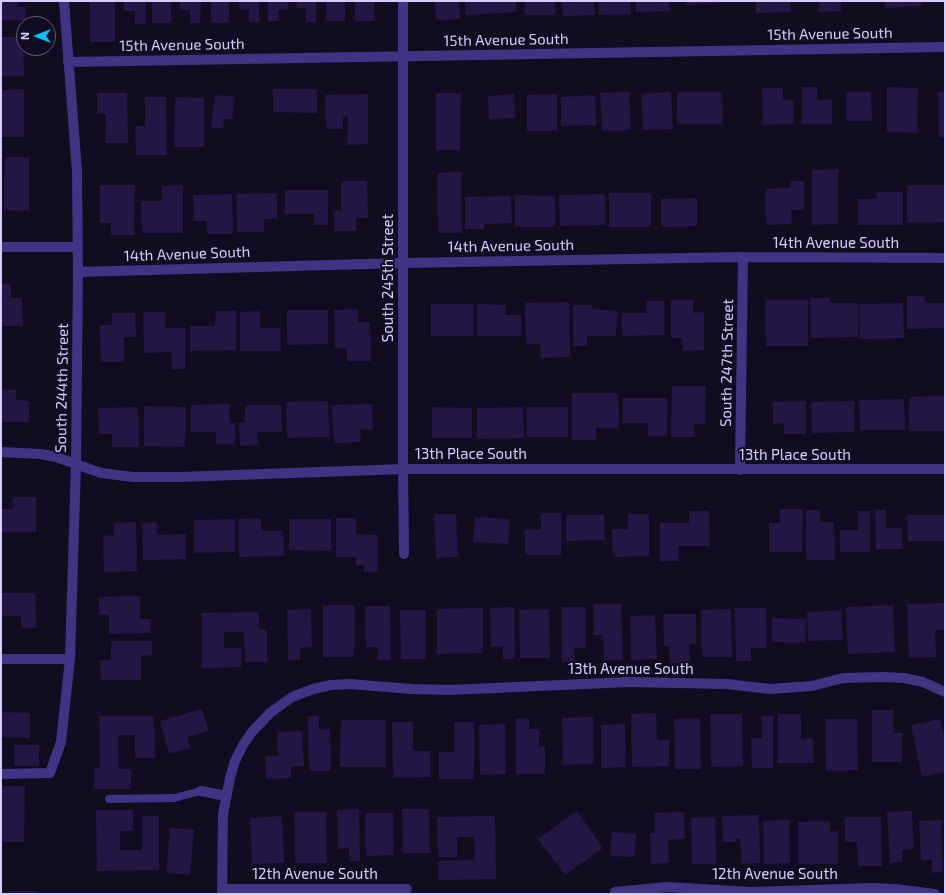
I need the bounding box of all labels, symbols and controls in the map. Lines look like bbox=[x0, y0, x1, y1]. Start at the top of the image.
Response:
north arrow bbox=[16, 16, 56, 56]
street label: 15th Avenue South bbox=[767, 24, 893, 44]
street label: 15th Avenue South bbox=[443, 30, 569, 50]
text: N bbox=[18, 32, 31, 40]
street label: 15th Avenue South bbox=[119, 35, 245, 55]
street label: South 245th Street bbox=[379, 214, 397, 342]
street label: 14th Avenue South bbox=[773, 234, 899, 252]
street label: 14th Avenue South bbox=[448, 236, 574, 256]
street label: 14th Avenue South bbox=[123, 243, 251, 265]
street label: South 247th Street bbox=[717, 299, 737, 427]
street label: South 244th Street bbox=[52, 323, 72, 453]
street label: 13th Place South bbox=[415, 445, 527, 463]
street label: 13th Place South bbox=[739, 446, 851, 464]
street label: 13th Avenue South bbox=[568, 660, 694, 678]
street label: 12th Avenue South bbox=[252, 865, 378, 883]
street label: 12th Avenue South bbox=[712, 865, 838, 883]

